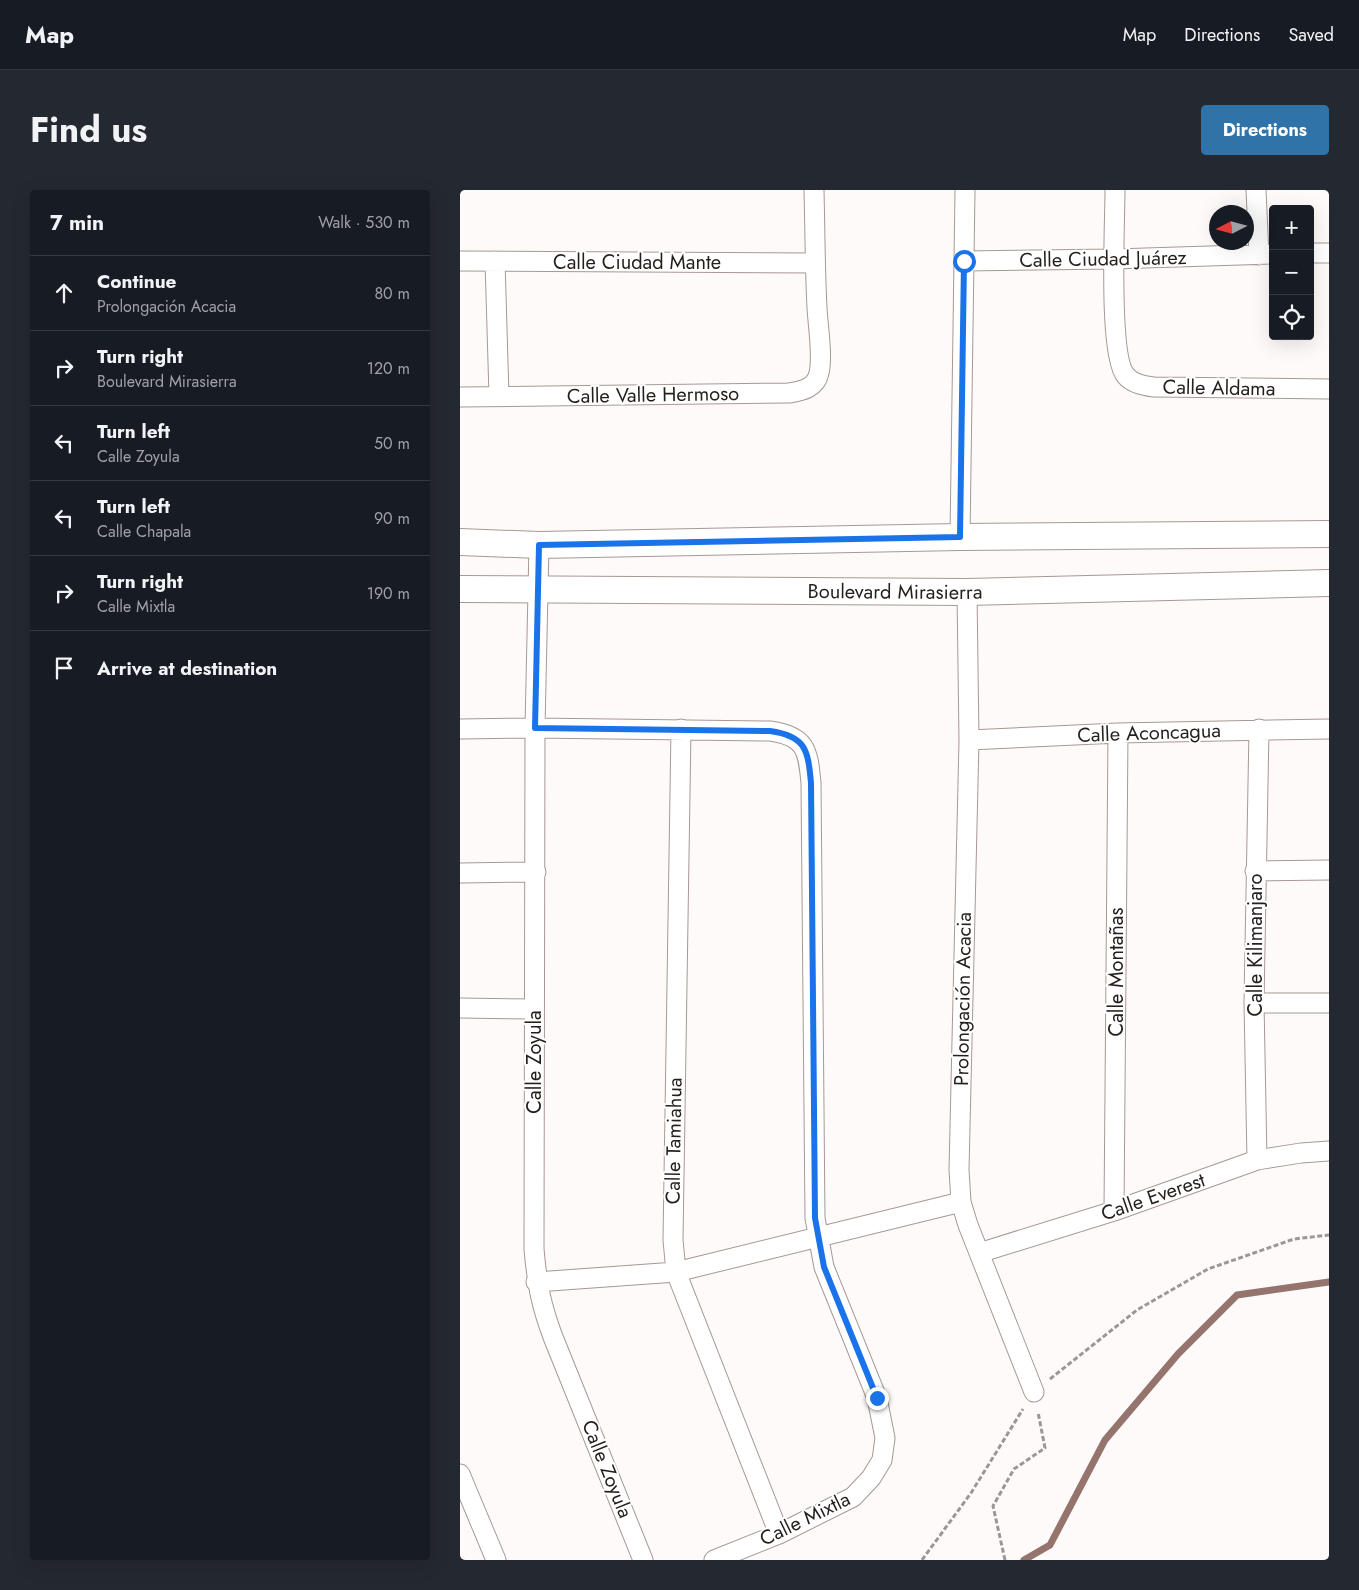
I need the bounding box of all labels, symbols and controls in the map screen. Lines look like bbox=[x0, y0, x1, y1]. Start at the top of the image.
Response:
text: Map bbox=[25, 17, 74, 52]
text: Map bbox=[1123, 22, 1156, 48]
text: Directions bbox=[1184, 22, 1260, 48]
text: Saved bbox=[1288, 22, 1334, 48]
text: Find us bbox=[30, 105, 147, 155]
button: Directions bbox=[1201, 105, 1329, 155]
north arrow bbox=[1209, 205, 1254, 250]
map controls bbox=[1269, 205, 1314, 340]
button: + bbox=[1269, 205, 1314, 250]
text: 7 min bbox=[50, 208, 104, 238]
text: Walk · 530 m bbox=[318, 211, 410, 234]
street label: Calle Ciudad Juárez bbox=[1019, 243, 1187, 275]
street label: Calle Ciudad Mante bbox=[553, 248, 721, 277]
route start bbox=[953, 250, 976, 273]
button: − bbox=[1269, 250, 1314, 295]
text: Continue bbox=[97, 268, 176, 295]
icon: ahead bbox=[50, 279, 78, 307]
text: 80 m bbox=[374, 282, 410, 305]
text: Prolongación Acacia bbox=[97, 295, 236, 318]
button: locate bbox=[1269, 295, 1314, 340]
text: Turn right bbox=[97, 343, 183, 370]
icon: right bbox=[50, 354, 78, 382]
text: 120 m bbox=[367, 357, 410, 380]
text: Boulevard Mirasierra bbox=[97, 370, 237, 393]
street label: Calle Aldama bbox=[1162, 373, 1276, 403]
street label: Calle Valle Hermoso bbox=[567, 379, 739, 411]
text: Turn left bbox=[97, 418, 170, 445]
icon: left bbox=[50, 429, 78, 457]
text: 50 m bbox=[374, 432, 410, 455]
text: Calle Zoyula bbox=[97, 445, 180, 468]
text: Turn left bbox=[97, 493, 170, 520]
icon: left bbox=[50, 504, 78, 532]
text: 90 m bbox=[374, 507, 410, 530]
text: Calle Chapala bbox=[97, 520, 191, 543]
text: Turn right bbox=[97, 568, 183, 595]
street label: Boulevard Mirasierra bbox=[808, 577, 983, 607]
icon: right bbox=[50, 579, 78, 607]
text: 190 m bbox=[367, 582, 410, 605]
text: Calle Mixtla bbox=[97, 595, 175, 618]
icon: arrive bbox=[50, 654, 78, 682]
text: Arrive at destination bbox=[97, 655, 277, 682]
street label: Calle Aconcagua bbox=[1077, 716, 1221, 750]
street label: Calle Kilimanjaro bbox=[1241, 873, 1270, 1016]
street label: Calle Montañas bbox=[1102, 907, 1131, 1037]
street label: Prolongación Acacia bbox=[947, 912, 979, 1086]
street label: Calle Zoyula bbox=[520, 1010, 549, 1114]
street label: Calle Tamiahua bbox=[658, 1077, 690, 1205]
street label: Calle Everest bbox=[1097, 1166, 1209, 1228]
route end bbox=[866, 1387, 889, 1410]
street label: Calle Zoyula bbox=[574, 1416, 640, 1522]
street label: Calle Mixtla bbox=[755, 1485, 855, 1553]

